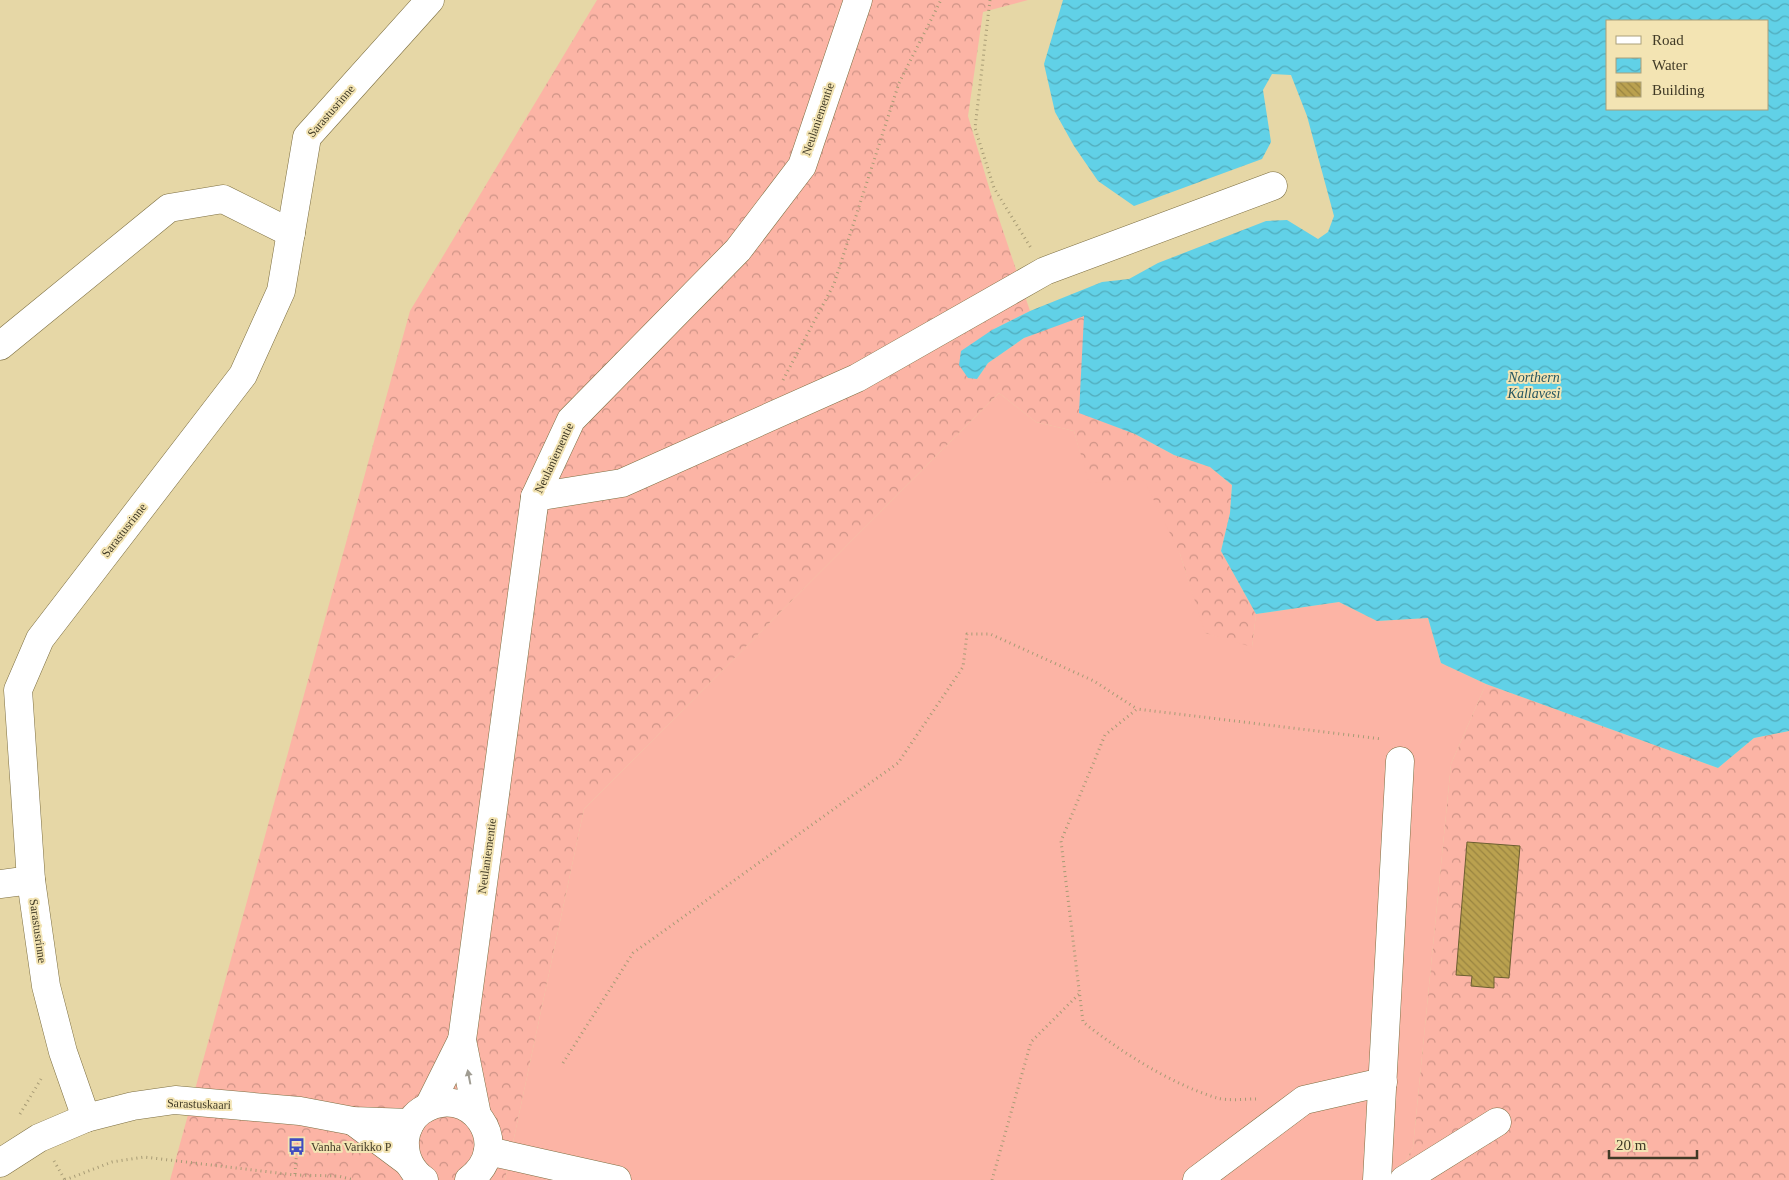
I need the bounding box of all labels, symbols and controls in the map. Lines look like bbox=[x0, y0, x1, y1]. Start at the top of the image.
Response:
legend bbox=[1606, 20, 1769, 110]
text: Road bbox=[1652, 32, 1684, 48]
text: Water bbox=[1652, 57, 1687, 73]
street label: Neulaniementie bbox=[799, 81, 837, 157]
street label: Sarastusrinne bbox=[305, 82, 357, 140]
text: Building bbox=[1652, 82, 1705, 98]
water label: Northern Kallavesi bbox=[1507, 370, 1561, 401]
street label: Neulaniementie bbox=[532, 421, 576, 495]
street label: Sarastusrinne bbox=[99, 500, 149, 560]
street label: Neulaniementie bbox=[475, 817, 499, 895]
street label: Sarastusrinne bbox=[27, 898, 49, 964]
one-way arrow bbox=[465, 1069, 473, 1085]
street label: Sarastuskaari bbox=[167, 1096, 232, 1112]
scale bar bbox=[1609, 1128, 1696, 1160]
bus stop icon: Vanha Varikko P bbox=[287, 1137, 307, 1157]
text: 20 m bbox=[1616, 1137, 1647, 1153]
place label: Vanha Varikko P bbox=[311, 1140, 392, 1154]

